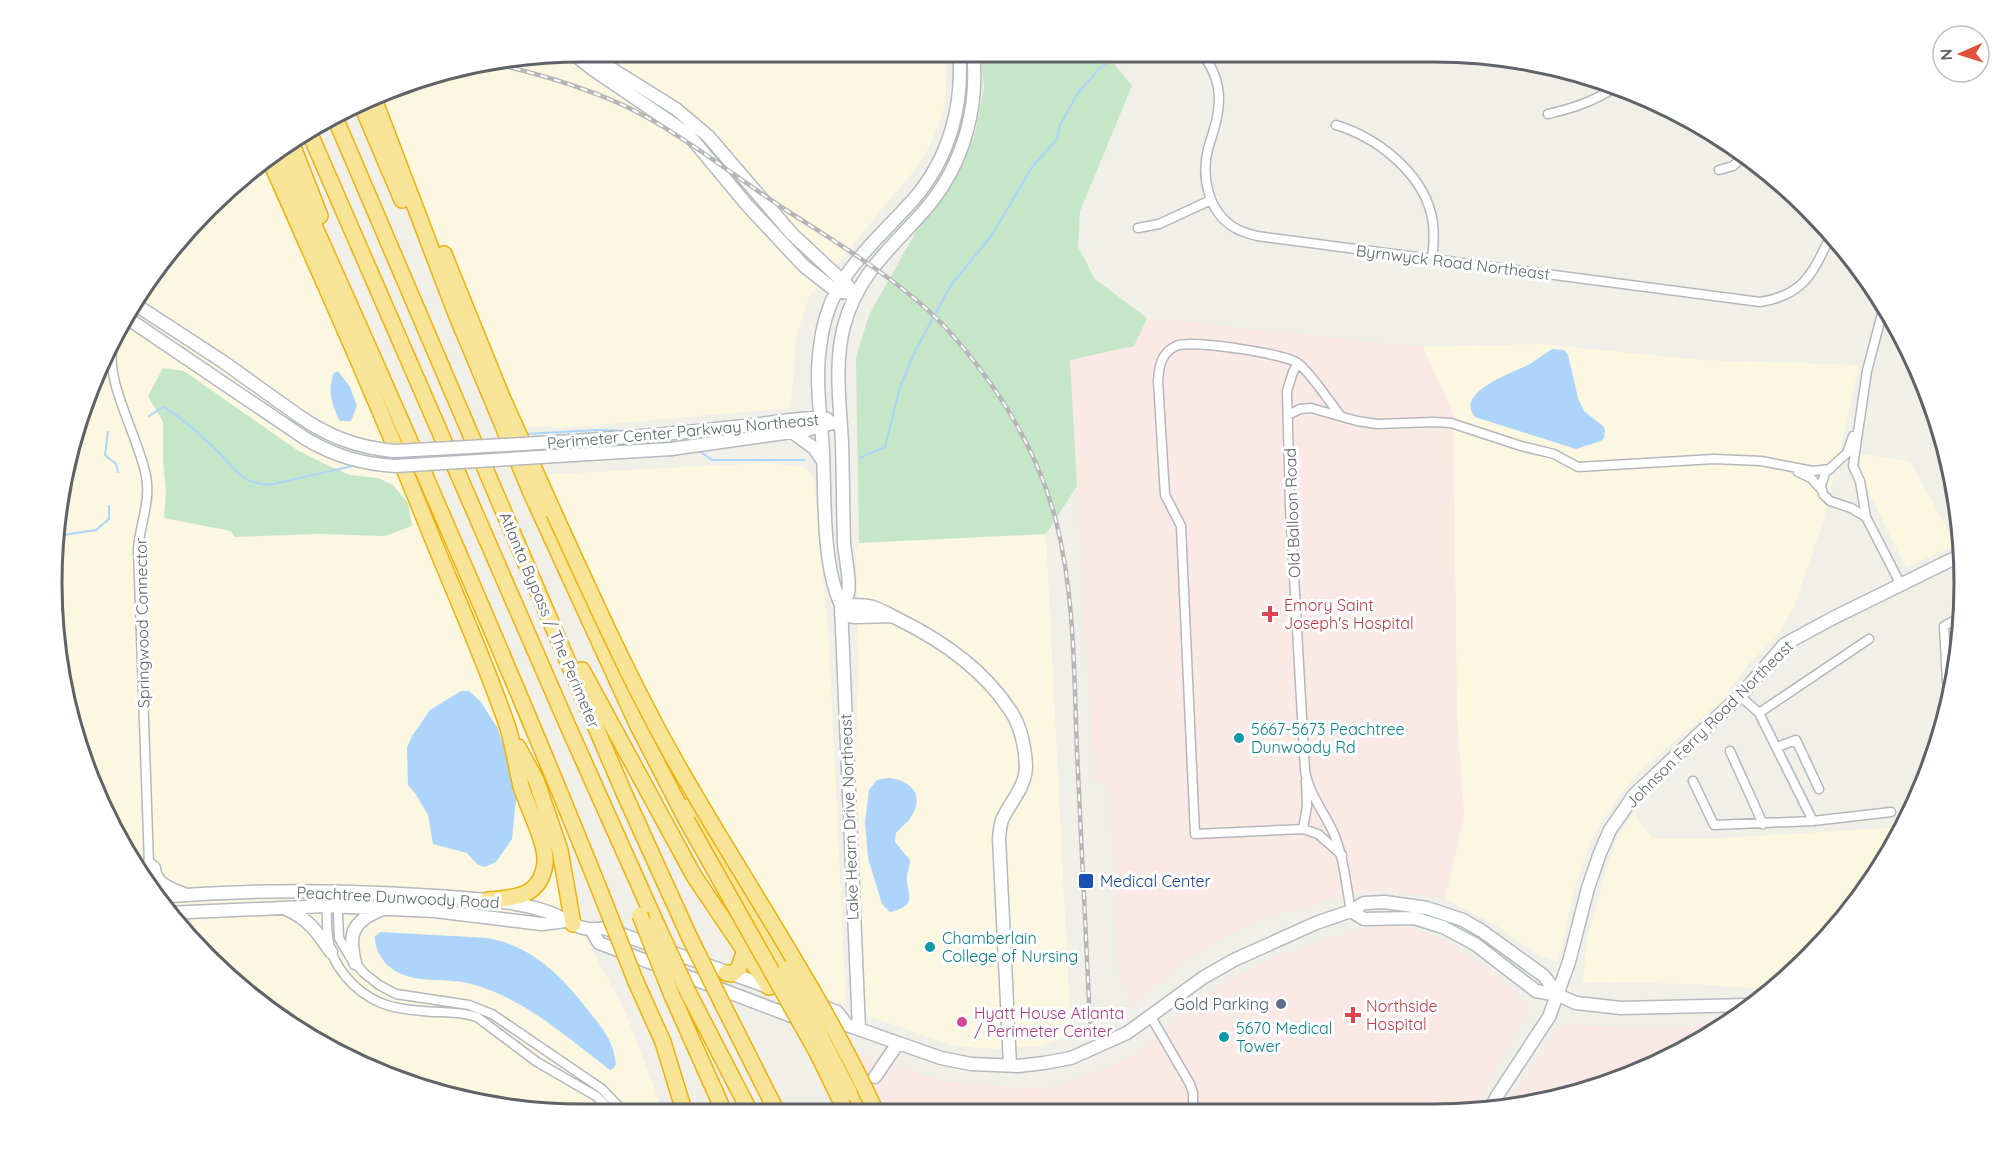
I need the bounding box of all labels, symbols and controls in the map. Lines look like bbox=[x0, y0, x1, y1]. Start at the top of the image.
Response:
north arrow bbox=[1931, 24, 1991, 84]
text: N bbox=[1936, 48, 1956, 61]
street label: Byrnwyck Road Northeast bbox=[1355, 240, 1551, 284]
street label: Perimeter Center Parkway Northeast bbox=[546, 409, 820, 453]
street label: Old Balloon Road bbox=[1280, 448, 1304, 578]
street label: Atlanta Bypass / The Perimeter bbox=[495, 509, 605, 731]
street label: Springwood Connector bbox=[131, 538, 153, 708]
place label: Emory Saint Joseph's Hospital bbox=[1284, 595, 1414, 633]
marker: Emory Saint Joseph's Hospital bbox=[1261, 605, 1279, 623]
street label: Johnson Ferry Road Northeast bbox=[1621, 636, 1797, 812]
street label: Lake Hearn Drive Northeast bbox=[835, 713, 863, 921]
place label: 5667-5673 Peachtree Dunwoody Rd bbox=[1251, 719, 1405, 757]
marker: 5667-5673 Peachtree Dunwoody Rd bbox=[1232, 731, 1246, 745]
place label: Medical Center bbox=[1100, 871, 1211, 891]
marker: Medical Center bbox=[1077, 872, 1095, 890]
street label: Peachtree Dunwoody Road bbox=[296, 882, 500, 912]
place label: Chamberlain College of Nursing bbox=[942, 928, 1078, 966]
marker: Chamberlain College of Nursing bbox=[923, 940, 937, 954]
place label: Gold Parking bbox=[1174, 994, 1269, 1014]
place label: Northside Hospital bbox=[1366, 996, 1438, 1034]
marker: Gold Parking bbox=[1274, 997, 1288, 1011]
place label: Hyatt House Atlanta / Perimeter Center bbox=[974, 1003, 1124, 1041]
marker: Northside Hospital bbox=[1344, 1006, 1362, 1024]
marker: Hyatt House Atlanta / Perimeter Center bbox=[955, 1015, 969, 1029]
place label: 5670 Medical Tower bbox=[1236, 1018, 1332, 1056]
marker: 5670 Medical Tower bbox=[1217, 1030, 1231, 1044]

